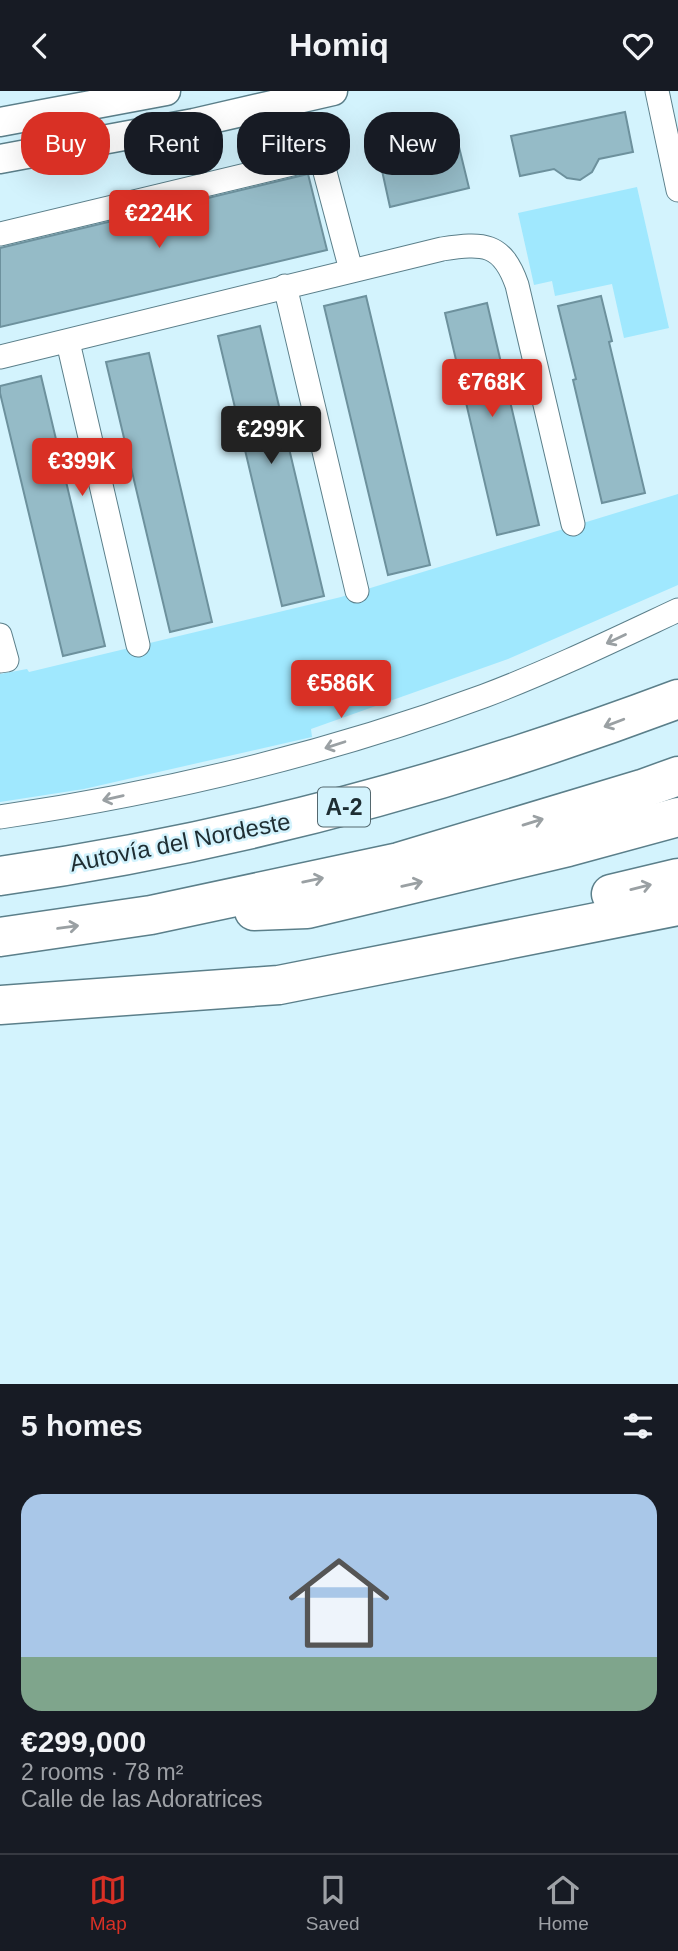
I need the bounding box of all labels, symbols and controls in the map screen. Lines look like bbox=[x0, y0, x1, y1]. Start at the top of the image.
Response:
icon: back bbox=[21, 27, 59, 65]
text: Homiq bbox=[289, 27, 389, 63]
icon: heart bbox=[619, 27, 657, 65]
chip: Buy bbox=[21, 112, 110, 175]
chip: Rent bbox=[124, 112, 223, 175]
chip: Filters bbox=[237, 112, 350, 175]
chip: New bbox=[364, 112, 460, 175]
pin: €224K bbox=[110, 191, 208, 250]
text: €224K bbox=[125, 200, 193, 226]
pin: €768K bbox=[443, 359, 541, 419]
text: €768K bbox=[458, 369, 526, 395]
pin: €299K bbox=[222, 407, 320, 466]
text: €299K bbox=[237, 416, 305, 442]
pin: €399K bbox=[33, 439, 131, 498]
text: €399K bbox=[48, 448, 116, 474]
one-way arrow bbox=[606, 633, 627, 646]
pin: €586K bbox=[292, 661, 390, 720]
text: €586K bbox=[307, 670, 375, 696]
one-way arrow bbox=[604, 717, 626, 730]
one-way arrow bbox=[324, 740, 346, 752]
road number: A-2 bbox=[318, 787, 370, 827]
one-way arrow bbox=[102, 791, 125, 805]
street label: Autovía del Nordeste bbox=[67, 807, 293, 877]
one-way arrow bbox=[522, 814, 544, 827]
one-way arrow bbox=[301, 873, 324, 887]
one-way arrow bbox=[400, 877, 423, 890]
one-way arrow bbox=[629, 880, 652, 893]
one-way arrow bbox=[56, 921, 78, 934]
icon: filters bbox=[619, 1407, 657, 1445]
text: 5 homes bbox=[21, 1409, 143, 1442]
icon: home bbox=[276, 1540, 402, 1666]
text: €299,000 bbox=[21, 1725, 146, 1758]
text: 2 rooms · 78 m² bbox=[21, 1759, 183, 1785]
text: Calle de las Adoratrices bbox=[21, 1786, 263, 1812]
tab: Map bbox=[89, 1871, 127, 1935]
tab: Saved bbox=[306, 1871, 360, 1935]
tab: Home bbox=[538, 1871, 589, 1935]

